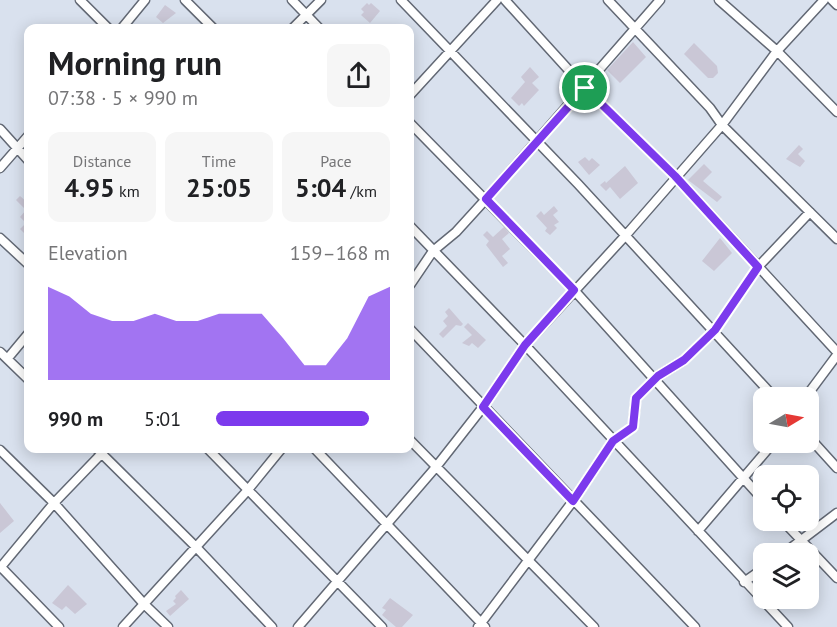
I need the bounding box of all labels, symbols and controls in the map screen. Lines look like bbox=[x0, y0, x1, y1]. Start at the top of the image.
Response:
text: Morning run bbox=[48, 41, 222, 84]
button: share bbox=[327, 44, 390, 107]
pin bbox=[559, 62, 610, 113]
icon: arrive bbox=[568, 71, 601, 104]
text: 07:38 · 5 × 990 m bbox=[48, 85, 198, 111]
text: Distance bbox=[73, 151, 131, 171]
text: Time bbox=[202, 151, 236, 171]
text: Pace bbox=[320, 151, 352, 171]
text: 4.95 bbox=[64, 171, 115, 204]
text: 25:05 bbox=[186, 171, 252, 204]
text: 5:04 bbox=[295, 171, 346, 204]
text: km bbox=[115, 181, 140, 201]
text: /km bbox=[346, 181, 377, 201]
text: Elevation bbox=[48, 240, 128, 266]
text: 159–168 m bbox=[290, 240, 390, 266]
north arrow bbox=[753, 387, 819, 453]
map controls bbox=[753, 387, 819, 609]
text: 990 m bbox=[48, 406, 103, 432]
text: 5:01 bbox=[144, 406, 181, 432]
button: locate bbox=[753, 465, 819, 531]
button: layers bbox=[753, 543, 819, 609]

